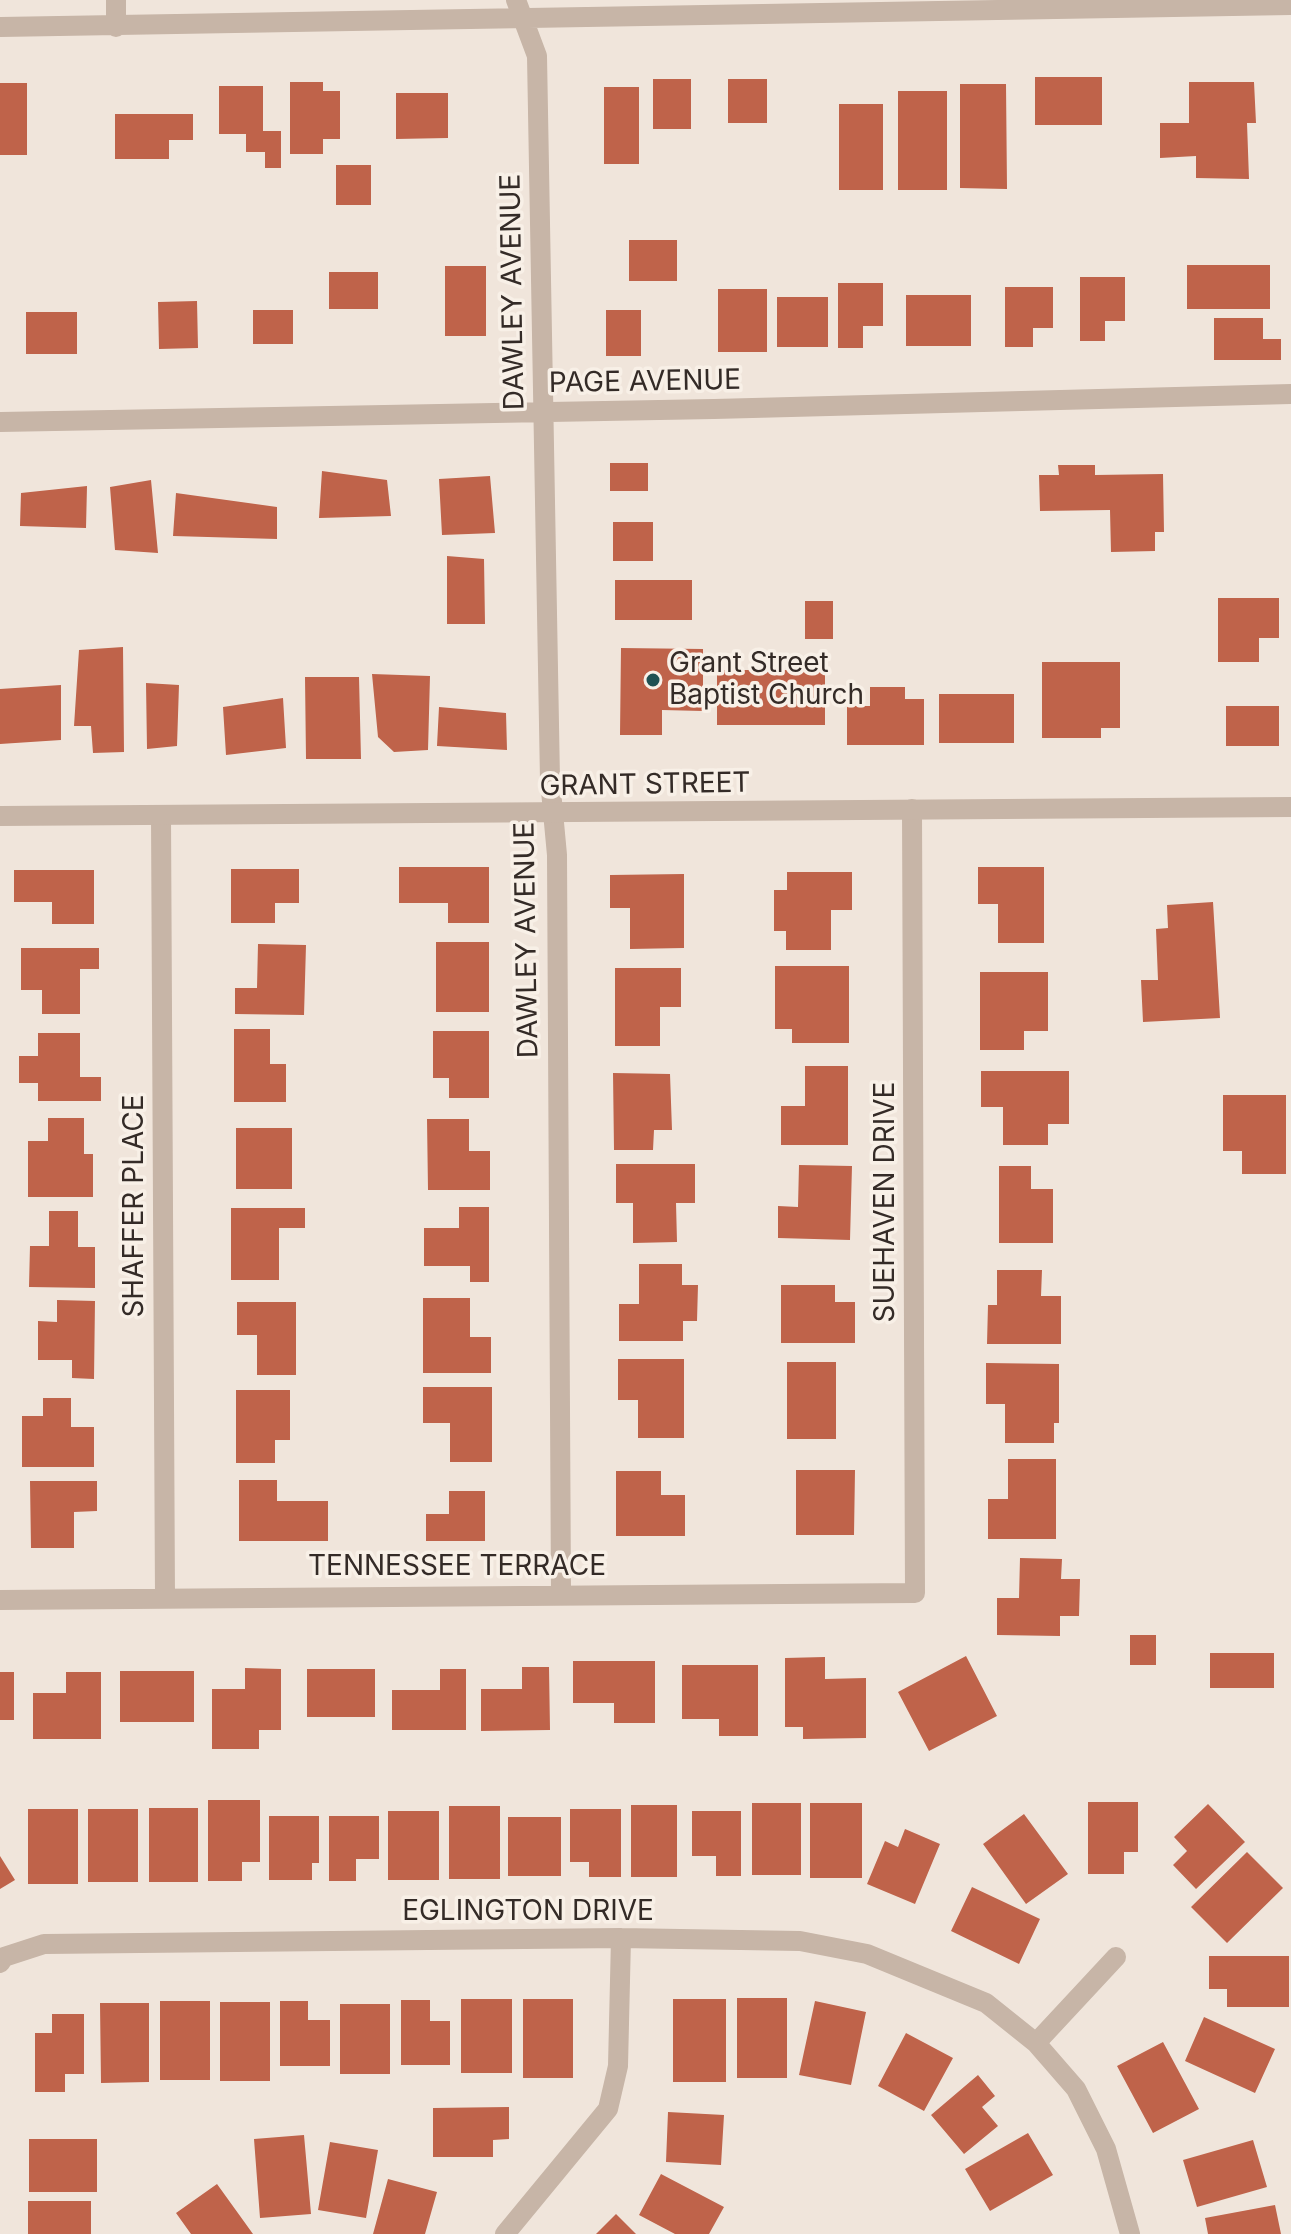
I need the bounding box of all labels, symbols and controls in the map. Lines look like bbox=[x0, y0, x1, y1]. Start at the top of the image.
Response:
street label: DAWLEY AVENUE bbox=[494, 174, 532, 410]
street label: PAGE AVENUE bbox=[549, 364, 741, 400]
place label: Grant Street Baptist Church bbox=[669, 647, 864, 713]
marker: Grant Street Baptist Church bbox=[644, 671, 662, 689]
street label: GRANT STREET bbox=[539, 766, 751, 804]
street label: DAWLEY AVENUE bbox=[508, 822, 546, 1058]
street label: SUEHAVEN DRIVE bbox=[869, 1082, 903, 1322]
street label: SHAFFER PLACE bbox=[118, 1094, 152, 1318]
street label: TENNESSEE TERRACE bbox=[308, 1550, 606, 1584]
street label: EGLINGTON DRIVE bbox=[402, 1895, 654, 1929]

